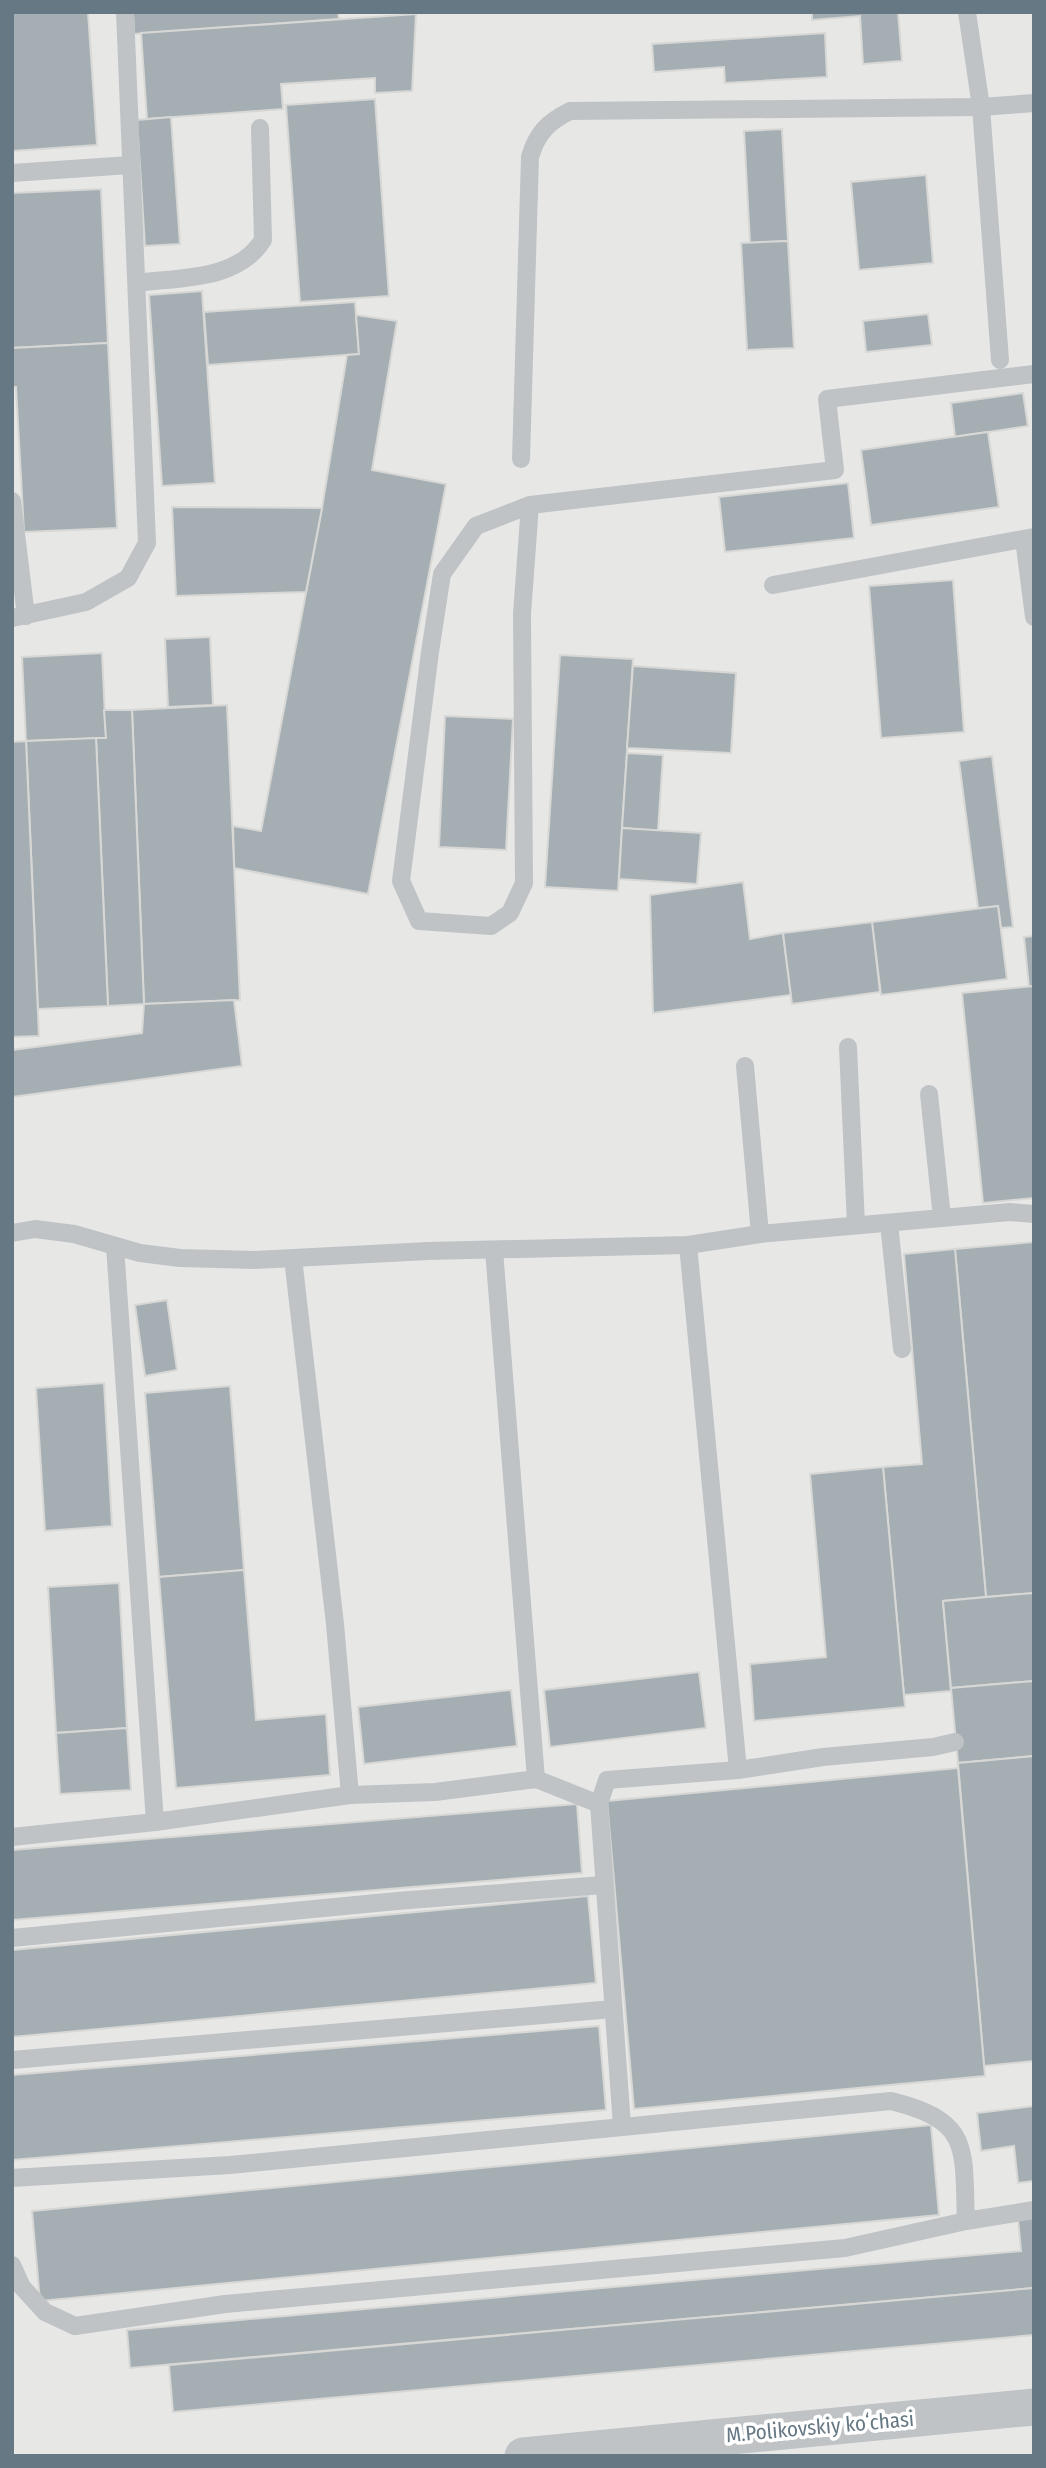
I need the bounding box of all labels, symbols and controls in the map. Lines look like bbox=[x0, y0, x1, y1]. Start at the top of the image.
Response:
street label: M.Polikovskiy koʻchasi bbox=[725, 2406, 915, 2448]

